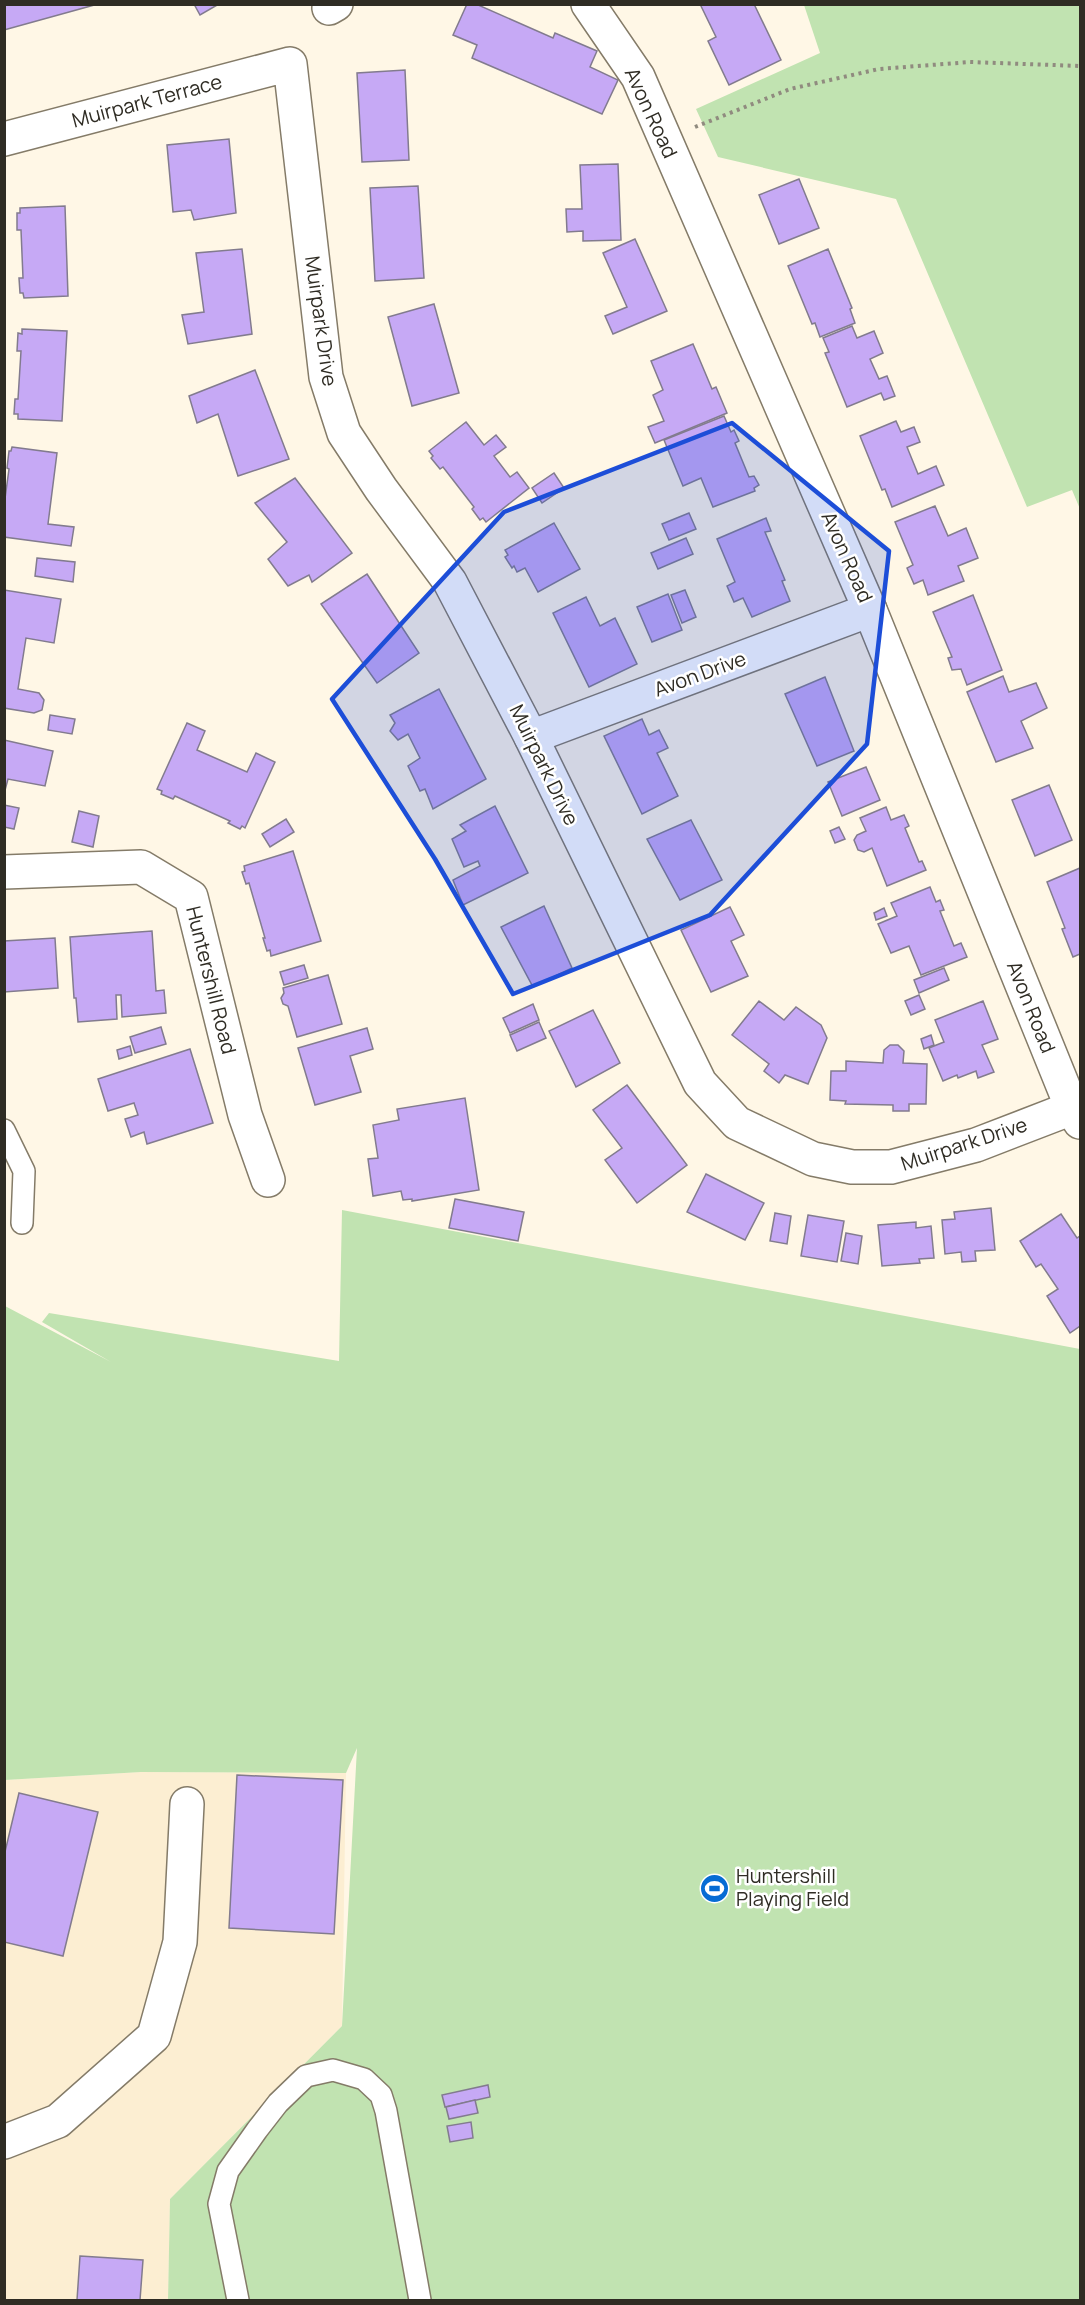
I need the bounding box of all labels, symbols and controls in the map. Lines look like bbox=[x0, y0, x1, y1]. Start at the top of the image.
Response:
street label: Avon Road bbox=[619, 63, 684, 162]
street label: Muirpark Terrace bbox=[69, 68, 225, 134]
street label: Muirpark Drive bbox=[299, 254, 344, 388]
street label: Avon Road bbox=[815, 507, 879, 606]
street label: Avon Drive bbox=[650, 644, 750, 703]
street label: Muirpark Drive bbox=[504, 700, 585, 830]
street label: Huntershill Road bbox=[180, 903, 243, 1057]
street label: Avon Road bbox=[1001, 957, 1062, 1057]
street label: Muirpark Drive bbox=[897, 1110, 1031, 1177]
place label: Huntershill Playing Field bbox=[736, 1862, 849, 1912]
sports icon: Huntershill Playing Field bbox=[699, 1872, 731, 1904]

